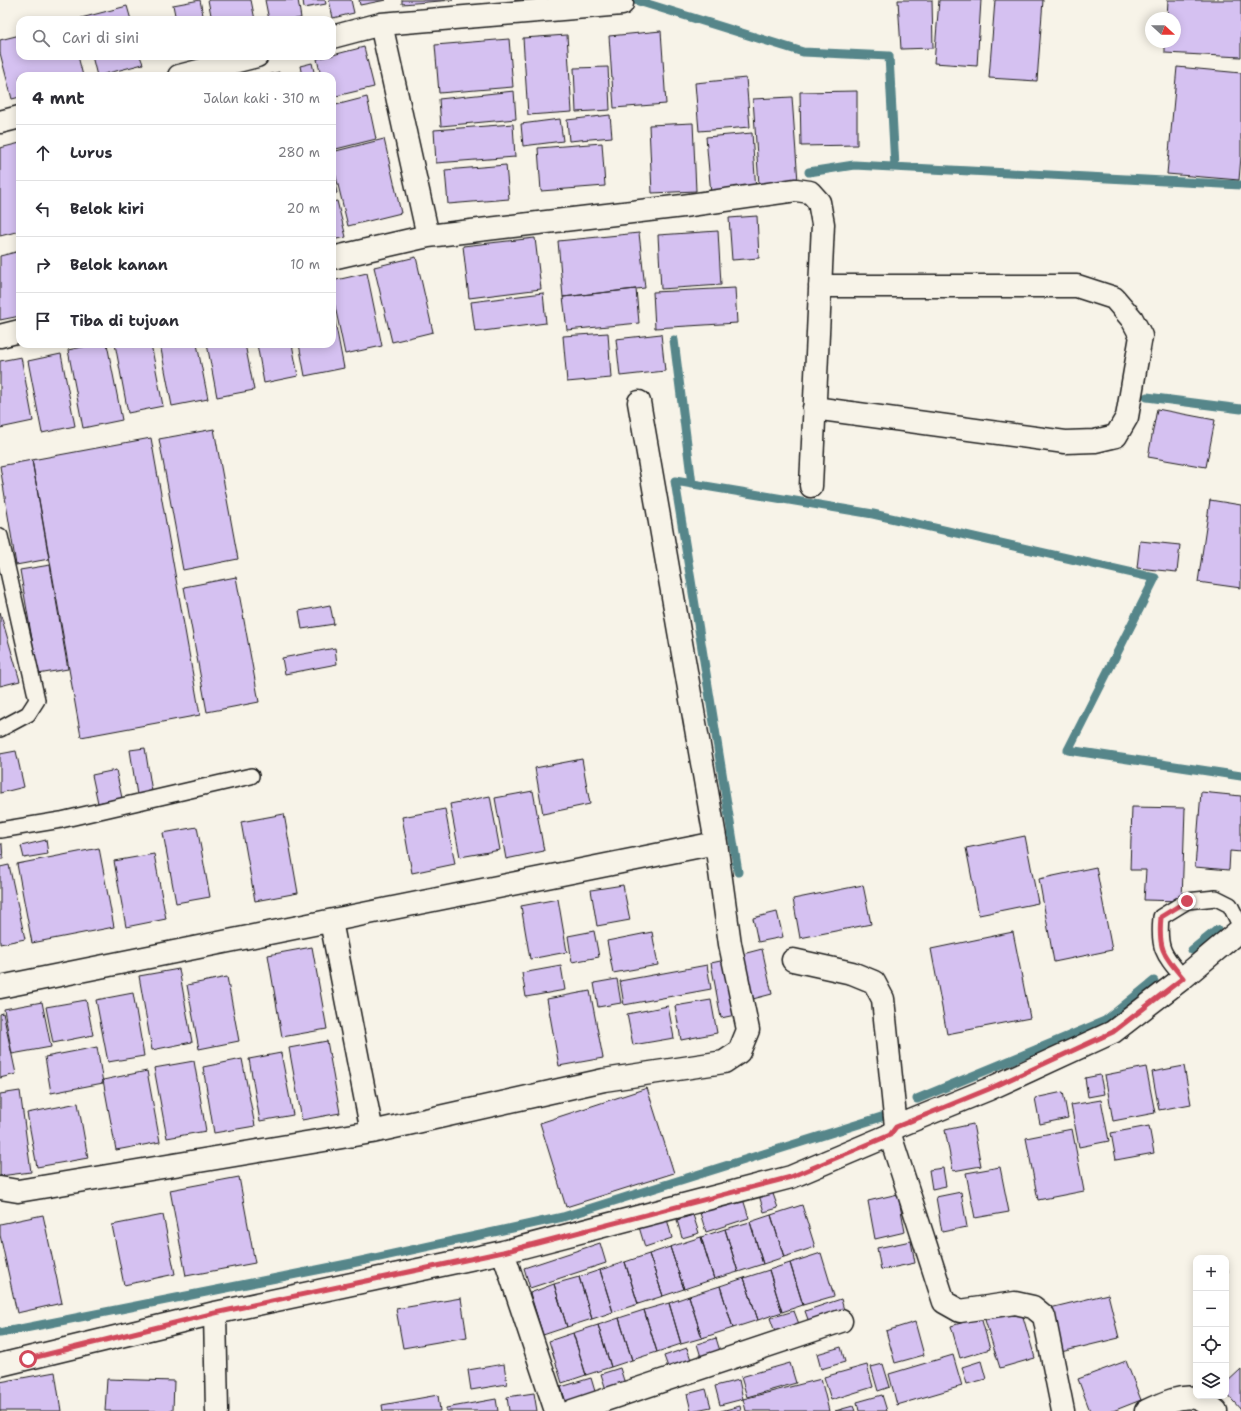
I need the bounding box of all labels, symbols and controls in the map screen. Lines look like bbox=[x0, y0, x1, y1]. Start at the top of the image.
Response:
north arrow bbox=[1145, 12, 1181, 48]
search box bbox=[16, 16, 336, 60]
icon: search bbox=[30, 27, 52, 49]
text: Cari di sini bbox=[62, 28, 139, 48]
text: 4 mnt bbox=[32, 87, 85, 109]
text: Jalan kaki · 310 m bbox=[203, 90, 320, 107]
icon: ahead bbox=[32, 142, 54, 164]
text: Lurus bbox=[70, 143, 112, 163]
text: 280 m bbox=[278, 144, 320, 161]
icon: left bbox=[32, 198, 54, 220]
text: Belok kiri bbox=[70, 199, 144, 219]
text: 20 m bbox=[287, 200, 320, 217]
icon: right bbox=[32, 254, 54, 276]
text: Belok kanan bbox=[70, 255, 168, 275]
text: 10 m bbox=[290, 256, 320, 273]
icon: arrive bbox=[32, 310, 54, 332]
text: Tiba di tujuan bbox=[70, 311, 179, 331]
route end bbox=[1178, 892, 1196, 910]
map controls bbox=[1193, 1255, 1229, 1399]
button: + bbox=[1193, 1255, 1229, 1291]
button: − bbox=[1193, 1291, 1229, 1327]
button: locate bbox=[1193, 1327, 1229, 1363]
route start bbox=[19, 1350, 37, 1368]
button: layers bbox=[1193, 1363, 1229, 1399]

